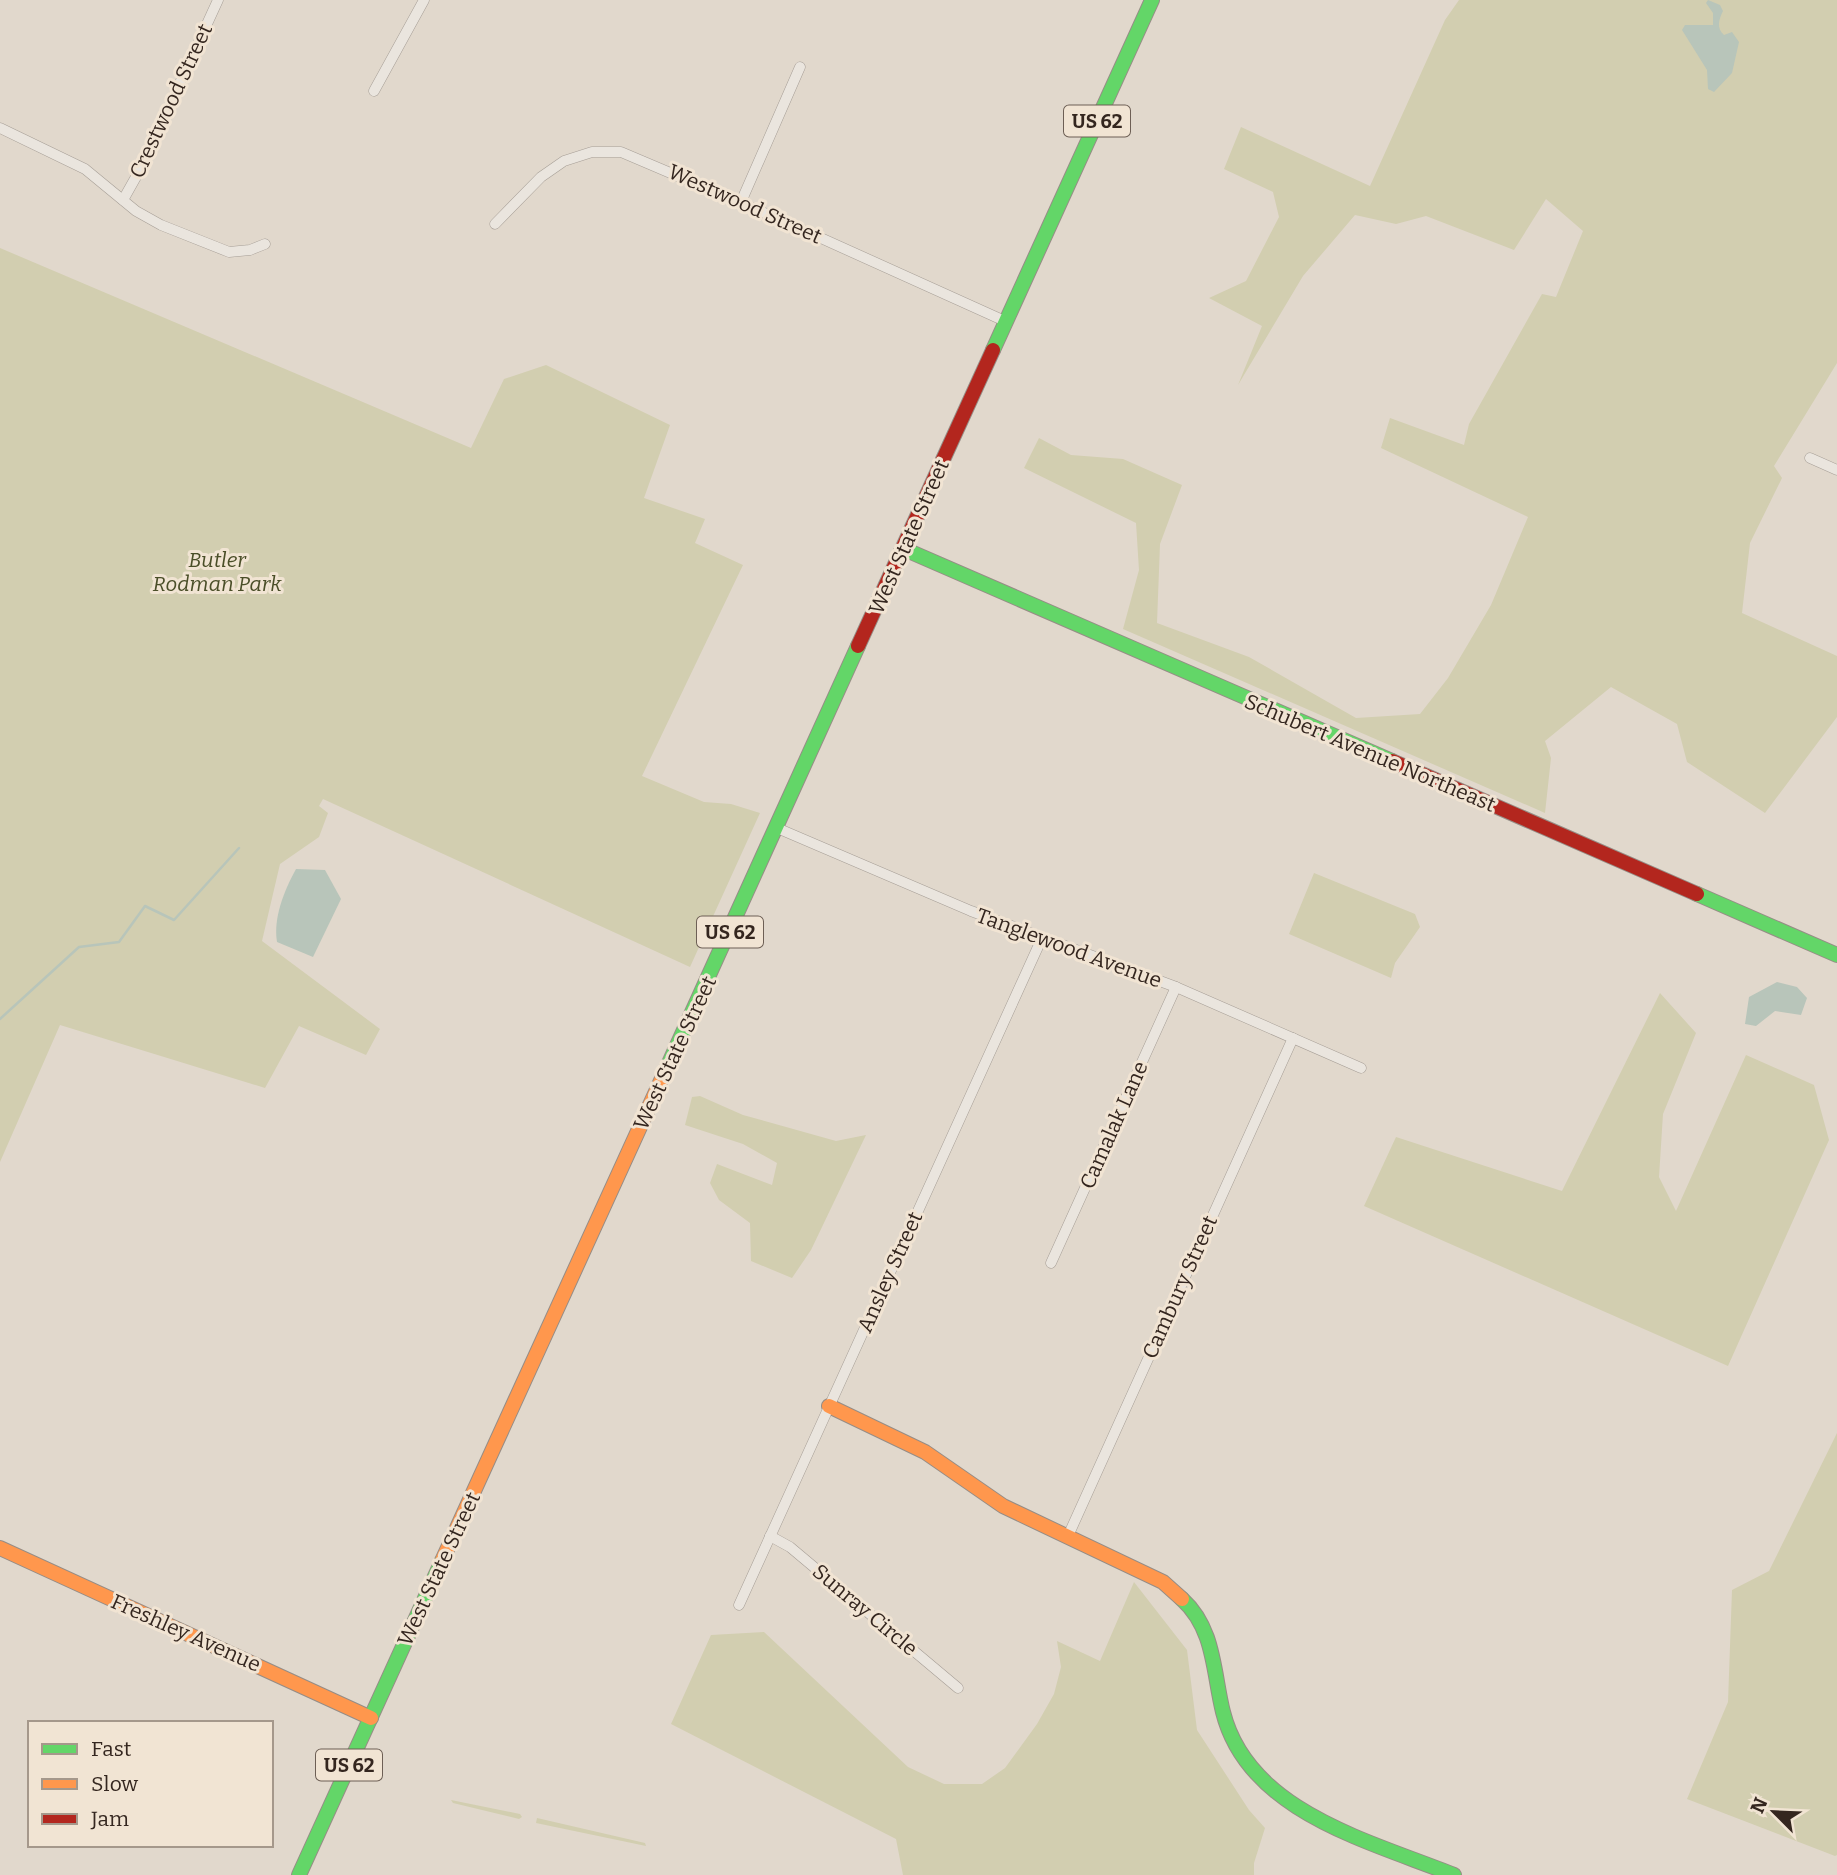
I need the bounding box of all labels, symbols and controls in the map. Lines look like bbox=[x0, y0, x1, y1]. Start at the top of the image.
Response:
street label: Crestwood Street bbox=[124, 19, 218, 182]
road number: US 62 bbox=[1064, 105, 1130, 136]
street label: Westwood Street bbox=[664, 158, 826, 250]
street label: West State Street bbox=[863, 455, 955, 618]
park label: Butler Rodman Park bbox=[152, 547, 282, 597]
street label: Schubert Avenue Northeast bbox=[1241, 688, 1500, 818]
street label: Tanglewood Avenue bbox=[973, 902, 1165, 994]
road number: US 62 bbox=[697, 916, 763, 948]
street label: West State Street bbox=[628, 972, 722, 1134]
street label: Camalak Lane bbox=[1074, 1057, 1154, 1193]
street label: Ansley Street bbox=[852, 1207, 928, 1336]
street label: Cambury Street bbox=[1137, 1211, 1223, 1363]
street label: West State Street bbox=[392, 1488, 486, 1650]
street label: Sunray Circle bbox=[807, 1558, 923, 1662]
street label: Freshley Avenue bbox=[107, 1588, 265, 1678]
legend bbox=[28, 1721, 273, 1847]
text: Fast bbox=[91, 1736, 132, 1762]
road number: US 62 bbox=[316, 1750, 382, 1780]
text: Slow bbox=[91, 1771, 138, 1797]
north arrow bbox=[1739, 1777, 1809, 1847]
text: N bbox=[1745, 1794, 1773, 1817]
text: Jam bbox=[90, 1806, 129, 1832]

